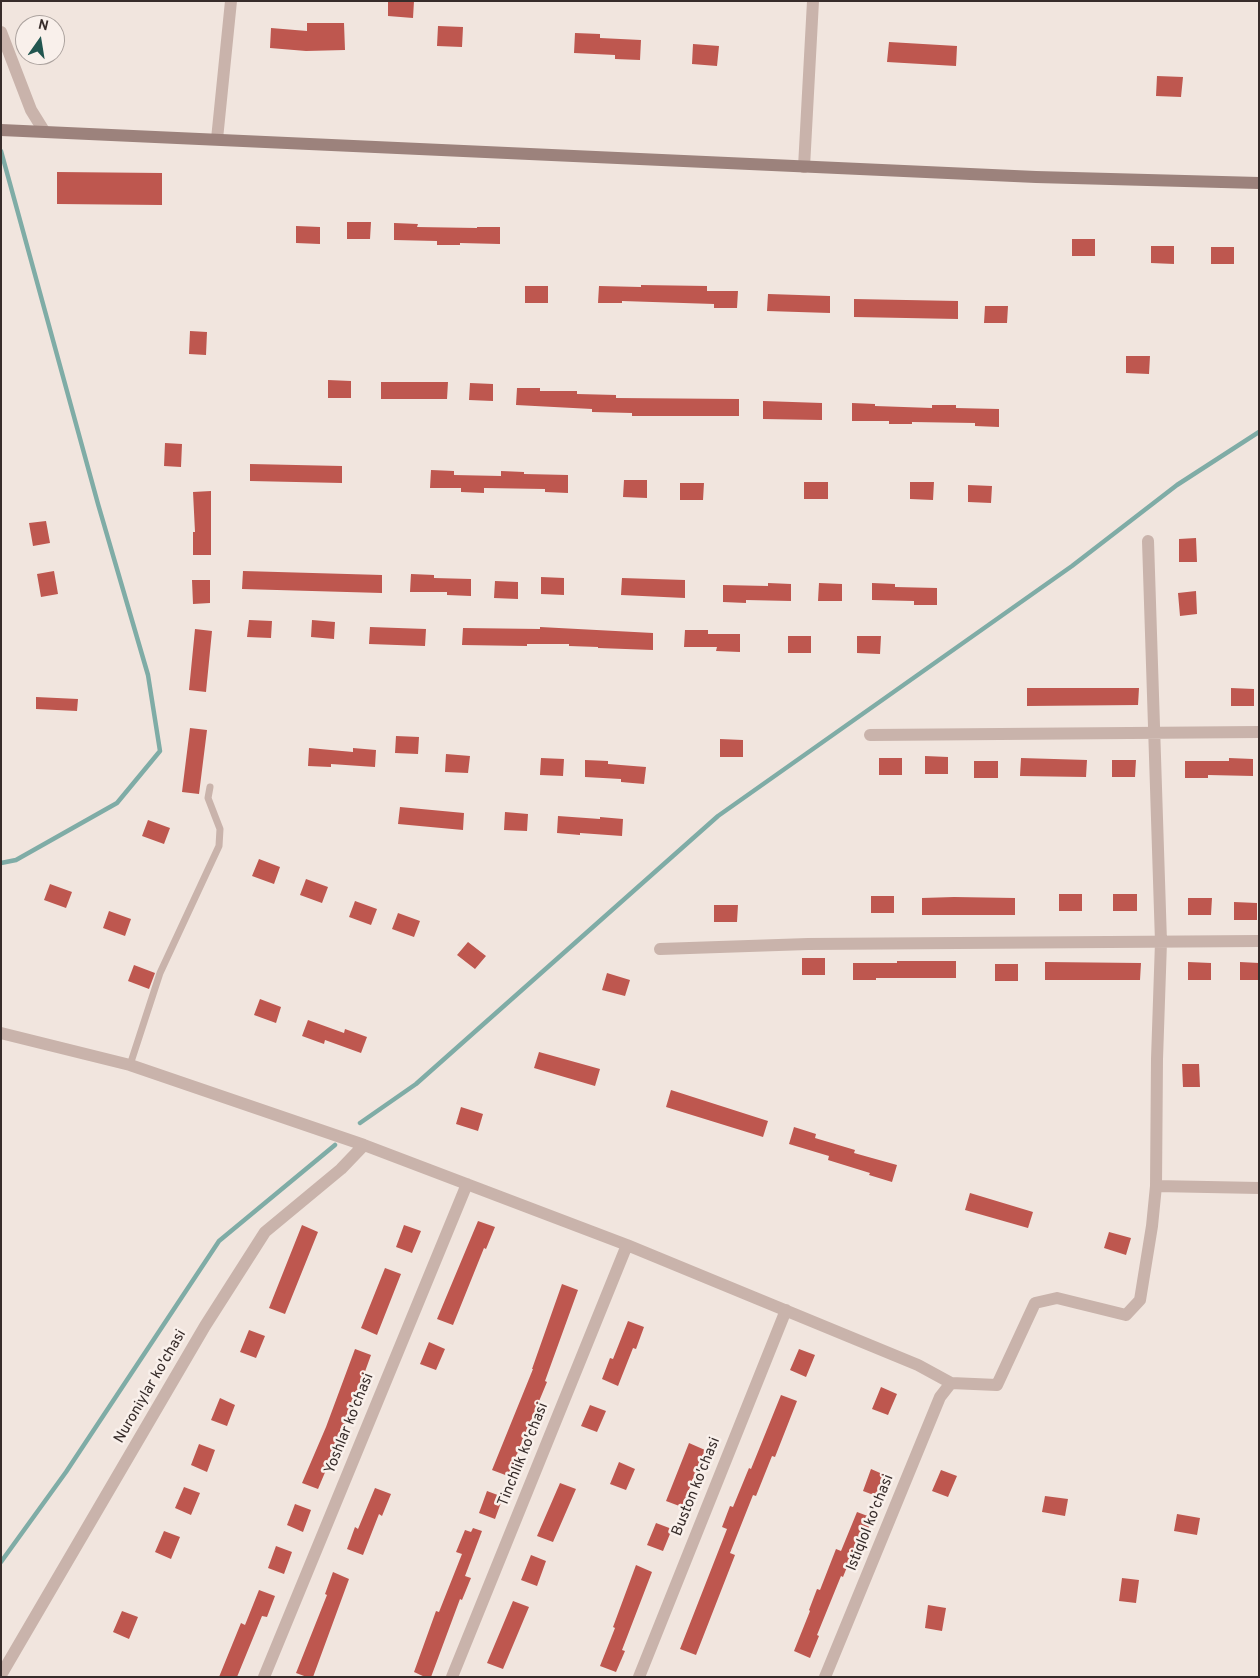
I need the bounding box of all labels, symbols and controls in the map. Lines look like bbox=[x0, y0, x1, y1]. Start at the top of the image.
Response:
north arrow bbox=[15, 15, 65, 65]
text: N bbox=[36, 16, 50, 35]
street label: Nuroniylar ko'chasi bbox=[111, 1327, 191, 1447]
street label: Yoshlar ko'chasi bbox=[322, 1371, 378, 1477]
street label: Tinchlik ko'chasi bbox=[495, 1401, 553, 1509]
street label: Buston ko'chasi bbox=[669, 1435, 725, 1539]
street label: Istiqlol ko'chasi bbox=[844, 1472, 898, 1574]

